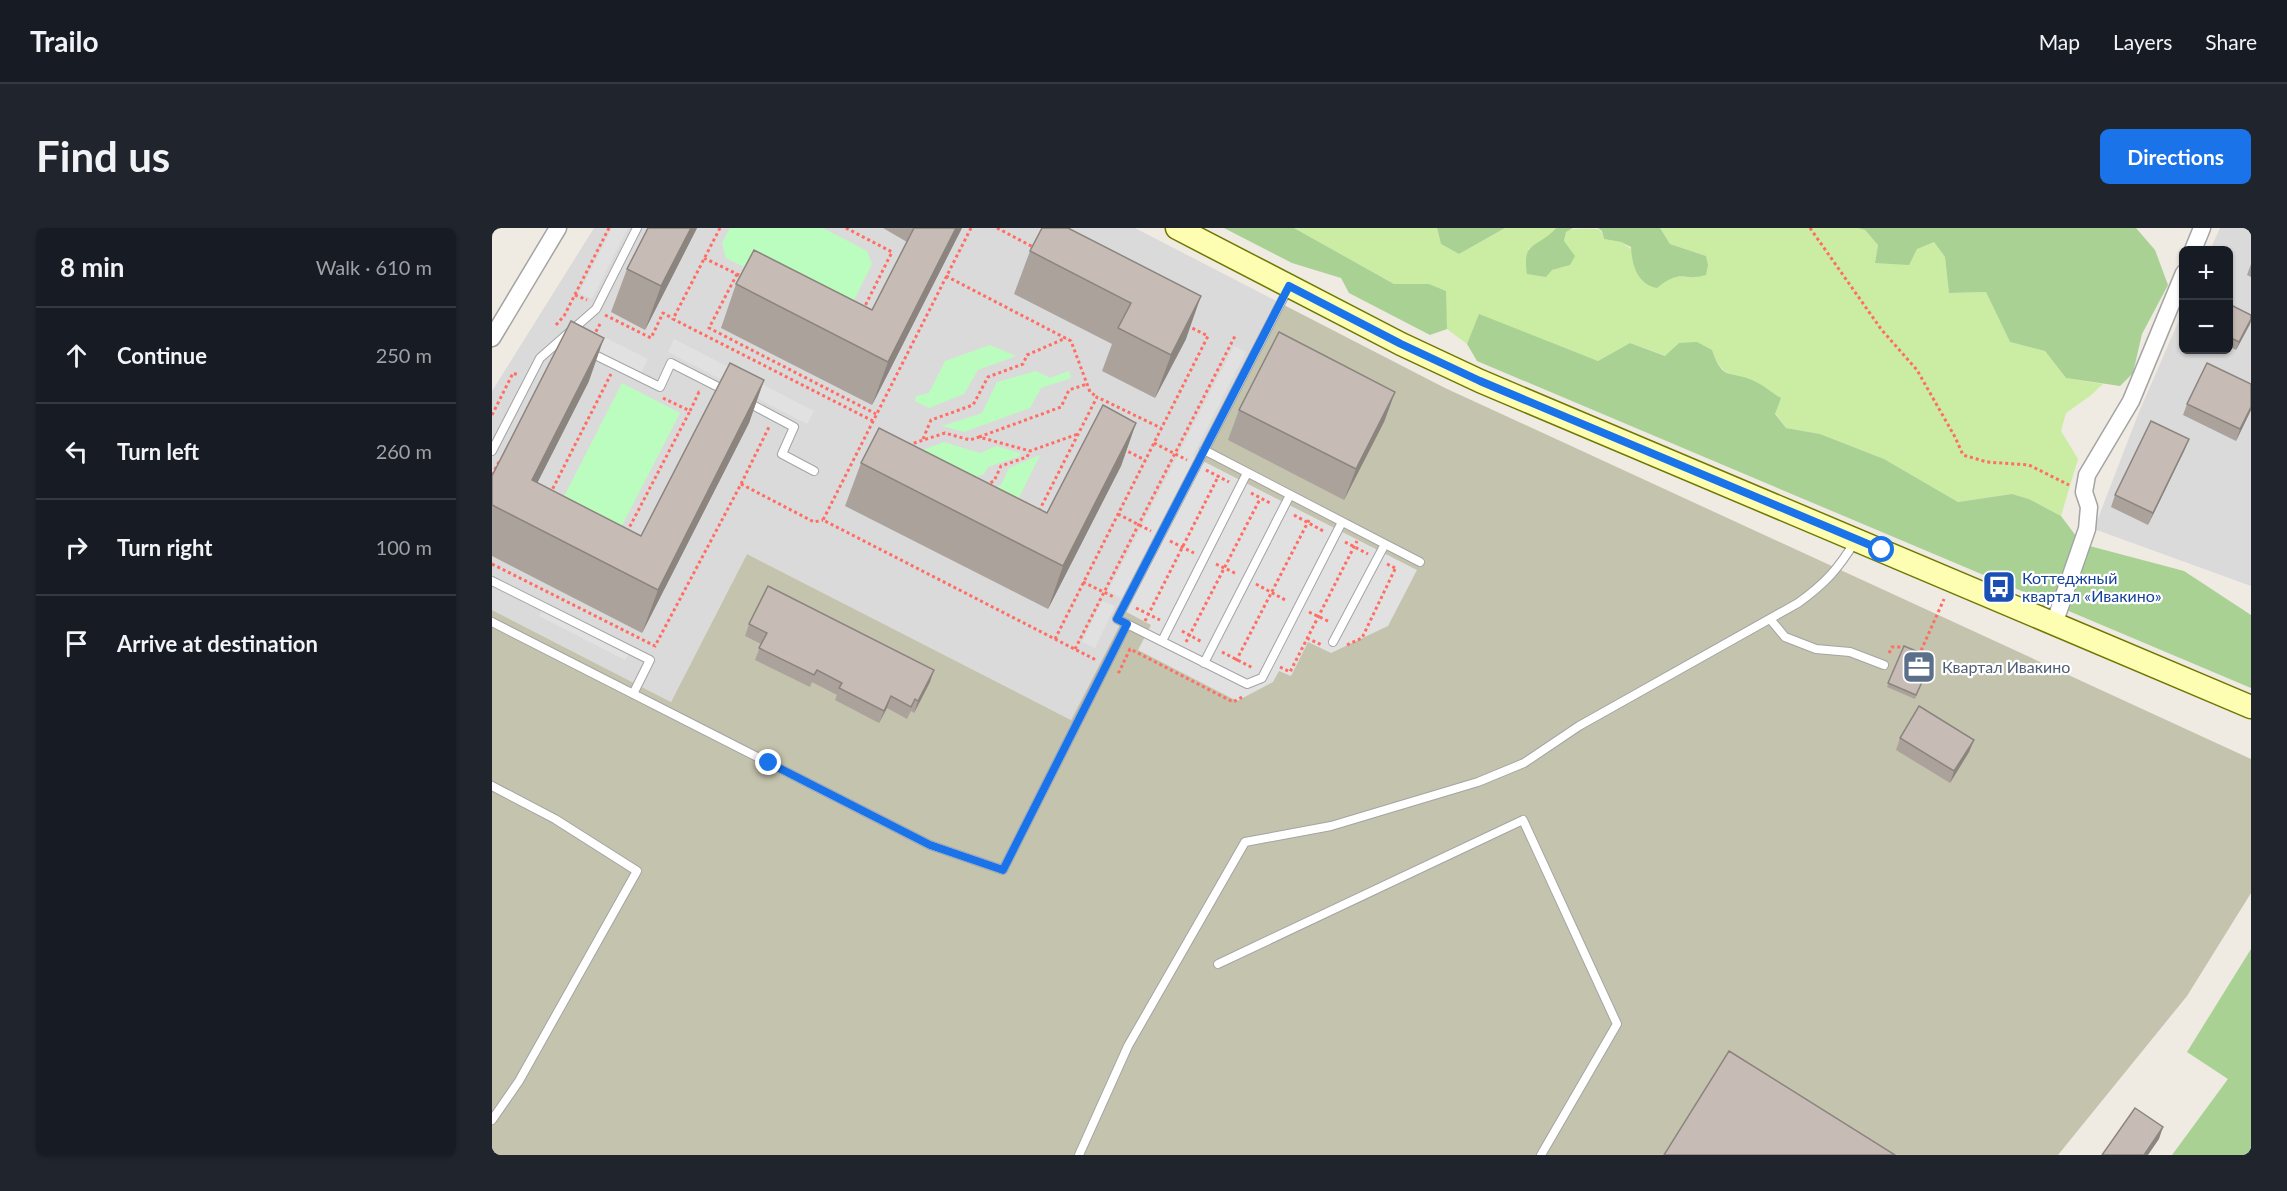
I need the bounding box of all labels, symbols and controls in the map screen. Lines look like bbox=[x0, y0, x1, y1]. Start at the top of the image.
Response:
text: Trailo bbox=[30, 24, 99, 58]
text: Map bbox=[2039, 29, 2080, 54]
text: Layers bbox=[2113, 29, 2172, 54]
text: Share bbox=[2205, 29, 2257, 54]
button: Directions bbox=[2100, 129, 2251, 184]
text: Find us bbox=[36, 131, 170, 181]
map controls bbox=[2179, 246, 2233, 354]
button: + bbox=[2179, 246, 2233, 300]
text: 8 min bbox=[60, 251, 124, 283]
text: Walk · 610 m bbox=[316, 255, 432, 279]
button: − bbox=[2179, 300, 2233, 354]
icon: ahead bbox=[60, 339, 93, 372]
text: Continue bbox=[117, 342, 207, 369]
text: 250 m bbox=[376, 343, 432, 367]
icon: left bbox=[60, 435, 93, 468]
text: Turn left bbox=[117, 438, 199, 465]
text: 260 m bbox=[376, 439, 432, 463]
icon: right bbox=[60, 531, 93, 564]
text: Turn right bbox=[117, 534, 212, 561]
text: 100 m bbox=[376, 535, 432, 559]
route start bbox=[1868, 536, 1894, 562]
place label: Коттеджный квартал «Ивакино» bbox=[2022, 568, 2162, 605]
bus stop icon: Коттеджный квартал «Ивакино» bbox=[1981, 569, 2017, 605]
icon: arrive bbox=[60, 627, 93, 660]
text: Arrive at destination bbox=[117, 630, 318, 657]
office icon: Квартал Ивакино bbox=[1901, 649, 1937, 685]
place label: Квартал Ивакино bbox=[1942, 657, 2070, 676]
route end bbox=[755, 749, 781, 775]

